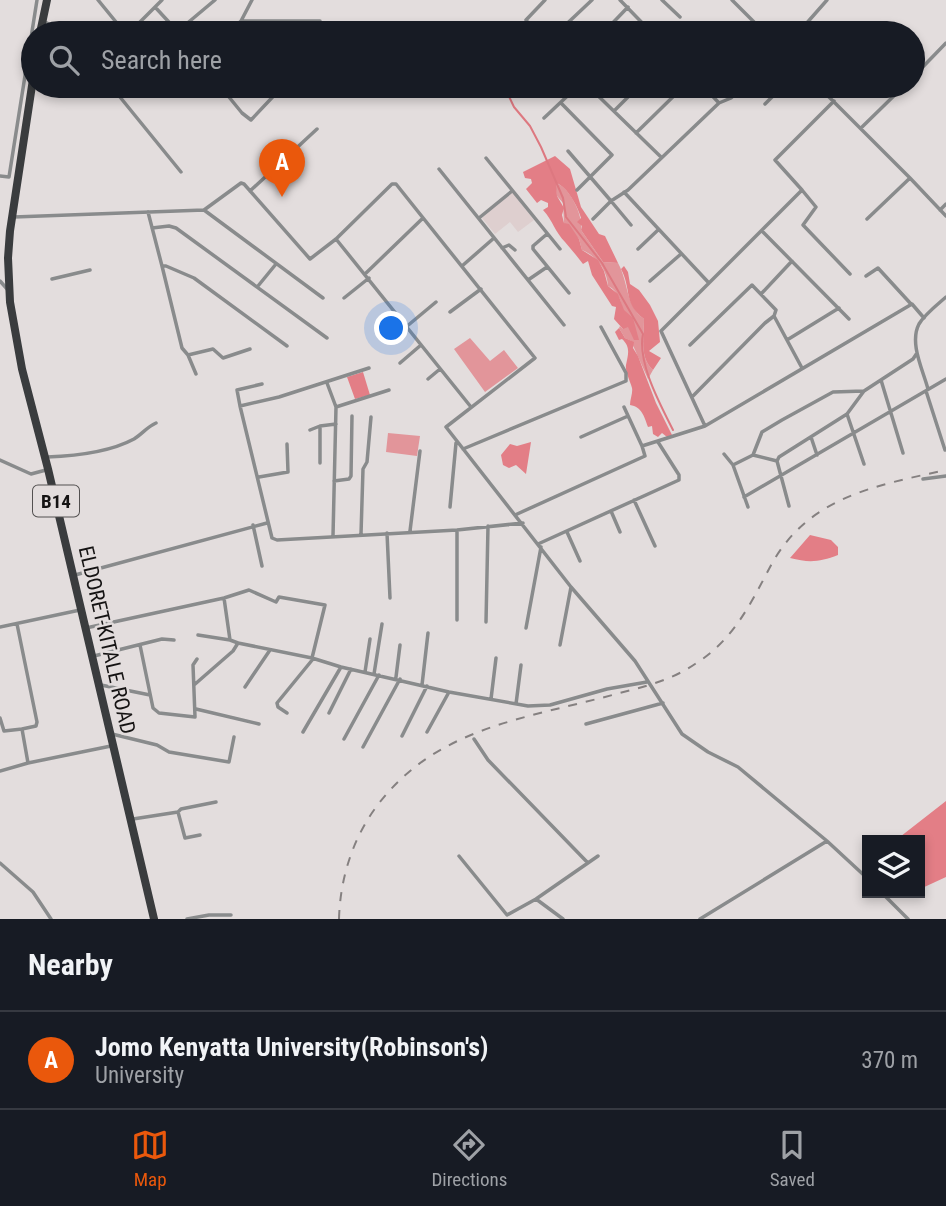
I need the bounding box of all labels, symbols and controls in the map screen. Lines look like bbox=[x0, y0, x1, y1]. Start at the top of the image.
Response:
search box bbox=[21, 21, 925, 98]
icon: search bbox=[45, 41, 83, 79]
text: Search here bbox=[101, 45, 222, 75]
pin: A bbox=[259, 139, 305, 197]
your location bbox=[374, 311, 408, 345]
road number: B14 bbox=[33, 486, 79, 516]
street label: ELDORET-KITALE ROAD bbox=[74, 544, 140, 736]
map controls bbox=[862, 835, 925, 898]
button: layers bbox=[862, 835, 925, 898]
text: Nearby bbox=[28, 947, 113, 982]
text: Jomo Kenyatta University(Robinson's) bbox=[95, 1032, 488, 1062]
text: A bbox=[44, 1047, 58, 1074]
text: 370 m bbox=[861, 1047, 918, 1074]
text: University bbox=[95, 1062, 184, 1089]
tab: Map bbox=[131, 1126, 169, 1191]
tab: Directions bbox=[431, 1126, 507, 1191]
tab: Saved bbox=[770, 1126, 815, 1191]

